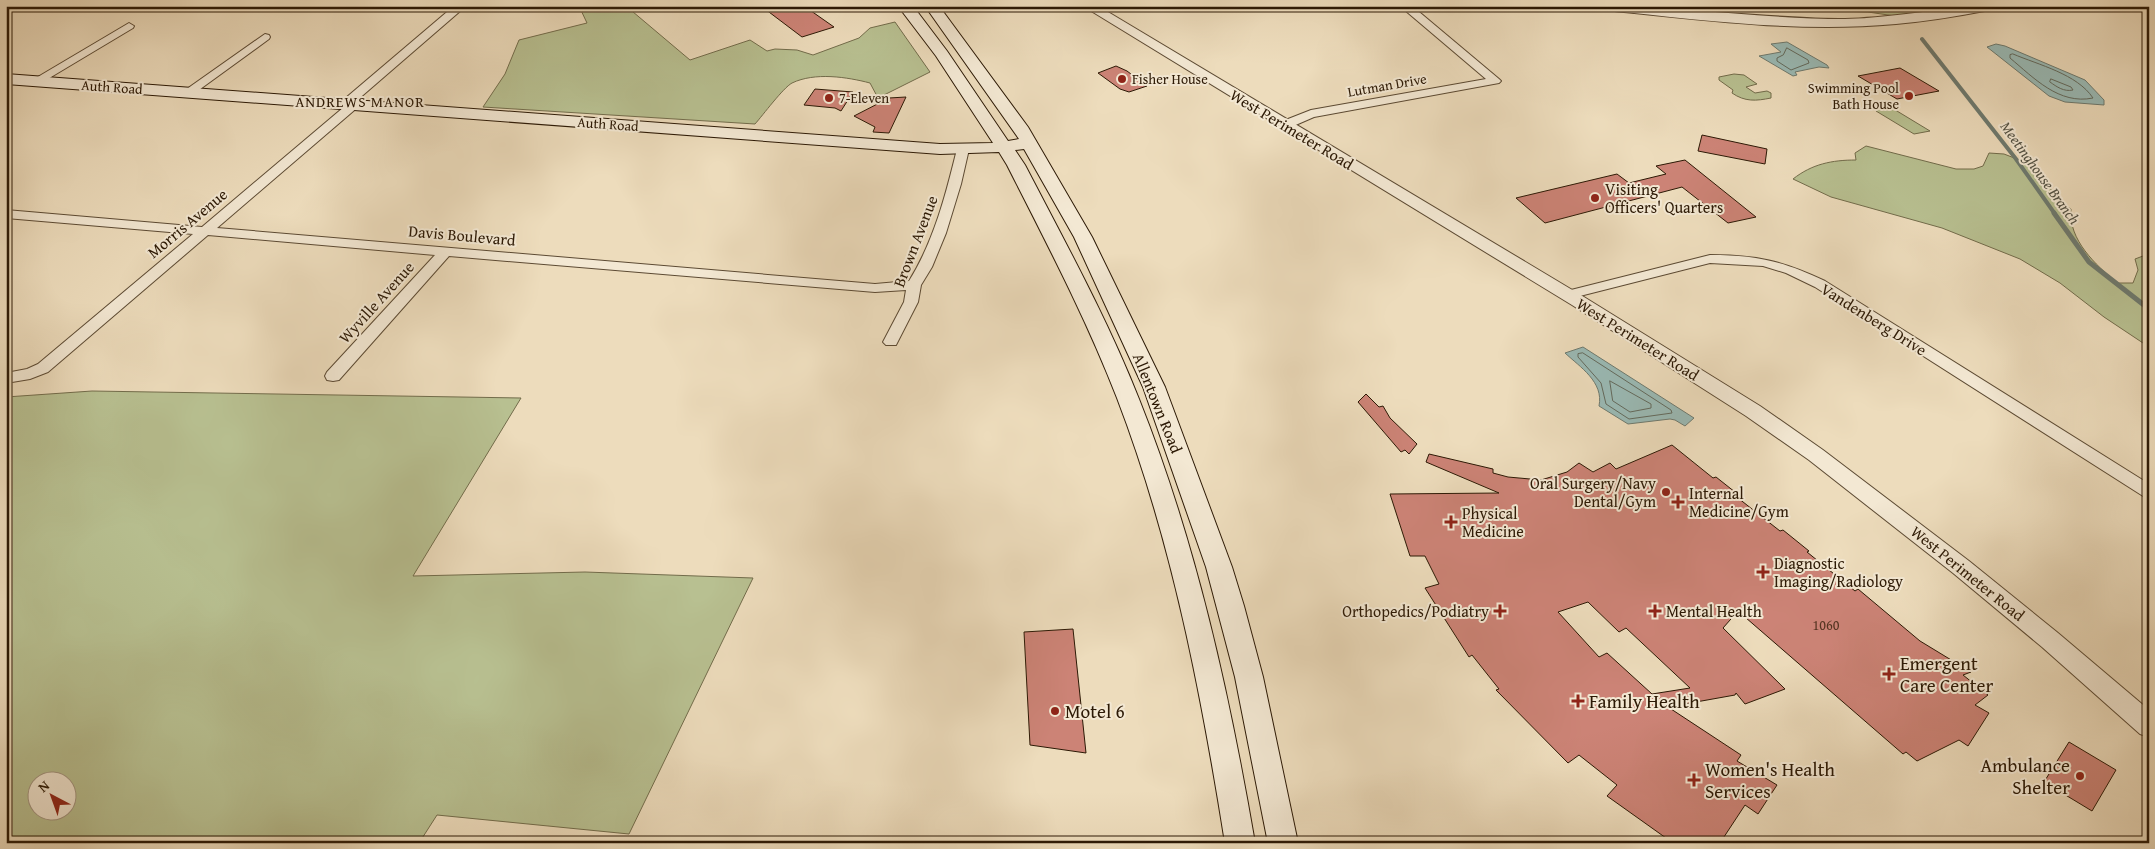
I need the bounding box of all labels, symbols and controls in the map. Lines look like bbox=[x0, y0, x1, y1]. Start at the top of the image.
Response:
street label: Lutman Drive bbox=[1346, 68, 1428, 102]
place label: Fisher House bbox=[1132, 69, 1208, 89]
marker: Fisher House bbox=[1116, 73, 1128, 85]
street label: Auth Road bbox=[81, 75, 144, 99]
place label: Swimming Pool Bath House bbox=[1808, 78, 1899, 114]
street label: West Perimeter Road bbox=[1226, 83, 1359, 176]
place label: 7-Eleven bbox=[839, 88, 889, 108]
marker: Swimming Pool Bath House bbox=[1903, 90, 1915, 102]
district label: ANDREWS MANOR bbox=[295, 91, 425, 112]
marker: 7-Eleven bbox=[823, 92, 835, 104]
street label: Auth Road bbox=[577, 112, 640, 136]
water label: Meetinghouse Branch bbox=[1996, 117, 2085, 229]
place label: Visiting Officers' Quarters bbox=[1605, 177, 1723, 219]
street label: Morris Avenue bbox=[142, 182, 232, 264]
street label: Brown Avenue bbox=[887, 192, 943, 290]
marker: Visiting Officers' Quarters bbox=[1589, 192, 1601, 204]
street label: Davis Boulevard bbox=[407, 218, 517, 252]
street label: Wyville Avenue bbox=[333, 256, 419, 348]
street label: Vandenberg Drive bbox=[1816, 277, 1932, 361]
street label: West Perimeter Road bbox=[1572, 292, 1704, 387]
street label: Allentown Road bbox=[1127, 349, 1189, 457]
place label: Oral Surgery/Navy Dental/Gym bbox=[1530, 471, 1656, 513]
place label: Internal Medicine/Gym bbox=[1689, 481, 1789, 523]
marker: Oral Surgery/Navy Dental/Gym bbox=[1660, 486, 1672, 498]
marker: Internal Medicine/Gym bbox=[1671, 495, 1685, 509]
place label: Physical Medicine bbox=[1462, 501, 1524, 543]
marker: Physical Medicine bbox=[1444, 515, 1458, 529]
street label: West Perimeter Road bbox=[1906, 519, 2031, 627]
place label: Diagnostic Imaging/Radiology bbox=[1774, 551, 1903, 593]
marker: Diagnostic Imaging/Radiology bbox=[1756, 565, 1770, 579]
place label: Orthopedics/Podiatry bbox=[1342, 599, 1489, 623]
place label: Mental Health bbox=[1666, 599, 1762, 623]
marker: Orthopedics/Podiatry bbox=[1493, 604, 1507, 618]
marker: Mental Health bbox=[1648, 604, 1662, 618]
house number: 1060 bbox=[1813, 615, 1840, 635]
place label: Emergent Care Center bbox=[1900, 649, 1993, 699]
marker: Emergent Care Center bbox=[1882, 667, 1896, 681]
place label: Family Health bbox=[1589, 687, 1700, 715]
marker: Family Health bbox=[1571, 694, 1585, 708]
place label: Motel 6 bbox=[1065, 697, 1125, 725]
marker: Motel 6 bbox=[1049, 705, 1061, 717]
place label: Ambulance Shelter bbox=[1981, 751, 2070, 801]
place label: Women's Health Services bbox=[1705, 755, 1835, 805]
marker: Ambulance Shelter bbox=[2074, 770, 2086, 782]
north arrow bbox=[28, 772, 78, 822]
marker: Women's Health Services bbox=[1687, 773, 1701, 787]
text: N bbox=[33, 775, 54, 797]

